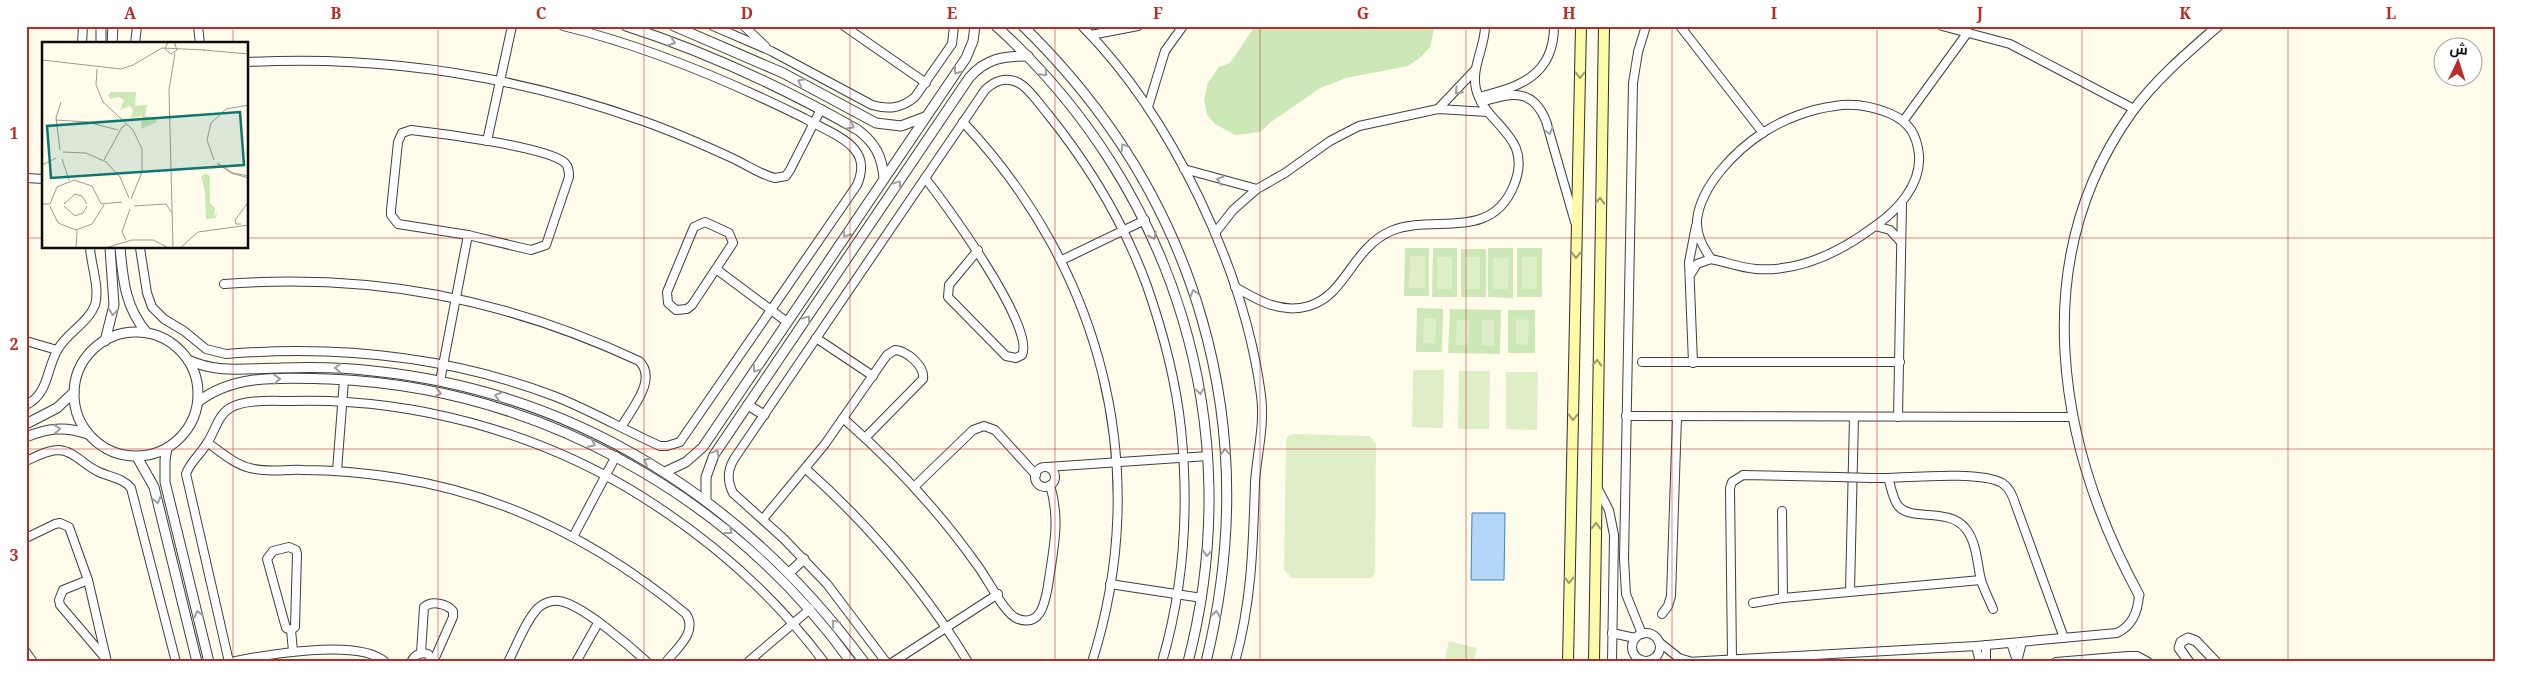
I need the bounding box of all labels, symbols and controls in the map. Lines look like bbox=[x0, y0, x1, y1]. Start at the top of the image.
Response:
text: A bbox=[124, 2, 137, 24]
text: B bbox=[331, 2, 342, 24]
text: C bbox=[536, 2, 547, 24]
text: D bbox=[741, 2, 753, 24]
text: E bbox=[947, 2, 957, 24]
text: F bbox=[1153, 2, 1163, 24]
text: G bbox=[1357, 2, 1369, 24]
text: H bbox=[1562, 2, 1576, 24]
text: I bbox=[1771, 2, 1777, 24]
text: J bbox=[1976, 2, 1984, 24]
text: K bbox=[2179, 2, 2191, 24]
text: L bbox=[2386, 2, 2396, 24]
one-way arrow bbox=[667, 36, 676, 46]
north arrow bbox=[2434, 38, 2484, 88]
text: ش bbox=[2449, 38, 2469, 59]
inset map bbox=[42, 42, 249, 249]
one-way arrow bbox=[954, 65, 963, 74]
one-way arrow bbox=[1038, 67, 1047, 76]
one-way arrow bbox=[1575, 72, 1585, 79]
one-way arrow bbox=[797, 79, 806, 89]
one-way arrow bbox=[1454, 85, 1463, 94]
one-way arrow bbox=[845, 120, 854, 130]
text: 1 bbox=[9, 122, 19, 144]
one-way arrow bbox=[1543, 127, 1554, 136]
one-way arrow bbox=[1121, 143, 1130, 153]
one-way arrow bbox=[1216, 176, 1224, 186]
one-way arrow bbox=[892, 180, 901, 190]
one-way arrow bbox=[1595, 196, 1606, 204]
one-way arrow bbox=[843, 228, 852, 238]
one-way arrow bbox=[1146, 231, 1157, 240]
one-way arrow bbox=[1571, 252, 1581, 259]
one-way arrow bbox=[1190, 290, 1200, 298]
one-way arrow bbox=[108, 308, 118, 316]
one-way arrow bbox=[801, 315, 810, 324]
text: 2 bbox=[9, 333, 19, 355]
one-way arrow bbox=[1592, 359, 1603, 367]
one-way arrow bbox=[334, 363, 342, 374]
one-way arrow bbox=[752, 364, 762, 373]
one-way arrow bbox=[273, 374, 281, 385]
one-way arrow bbox=[434, 387, 442, 398]
one-way arrow bbox=[1195, 387, 1205, 395]
one-way arrow bbox=[494, 391, 503, 401]
one-way arrow bbox=[1567, 414, 1578, 422]
one-way arrow bbox=[53, 423, 61, 434]
one-way arrow bbox=[587, 438, 596, 448]
one-way arrow bbox=[1220, 448, 1231, 456]
one-way arrow bbox=[710, 450, 720, 459]
one-way arrow bbox=[643, 457, 652, 467]
one-way arrow bbox=[151, 496, 162, 505]
one-way arrow bbox=[1591, 521, 1601, 529]
one-way arrow bbox=[723, 525, 732, 534]
text: 3 bbox=[9, 544, 19, 566]
one-way arrow bbox=[1202, 549, 1213, 557]
one-way arrow bbox=[1564, 576, 1574, 584]
one-way arrow bbox=[193, 610, 204, 619]
one-way arrow bbox=[1211, 610, 1221, 619]
one-way arrow bbox=[832, 620, 840, 629]

